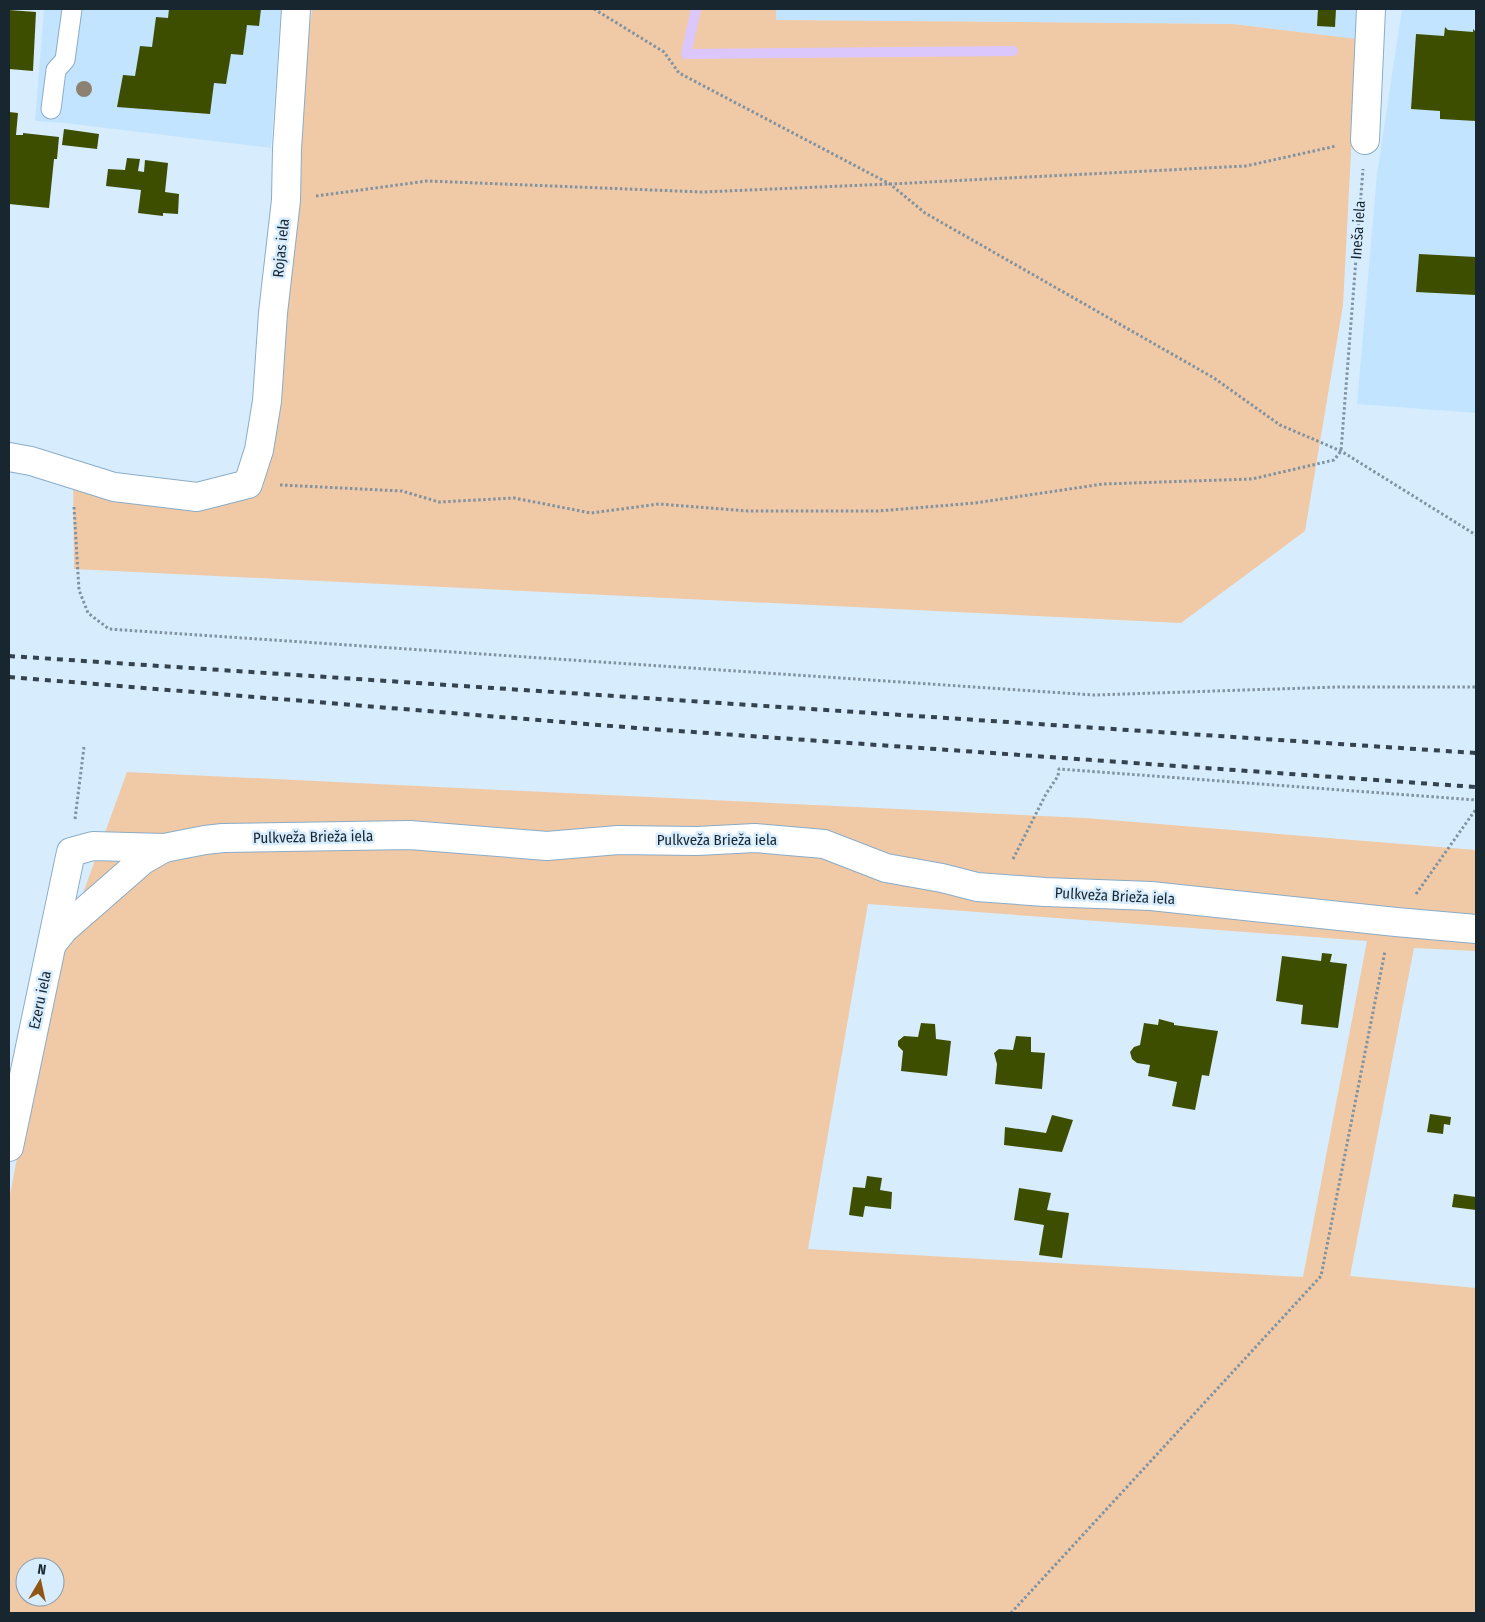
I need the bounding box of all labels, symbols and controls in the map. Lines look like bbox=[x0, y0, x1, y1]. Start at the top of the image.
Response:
street label: Ineša iela bbox=[1347, 200, 1369, 260]
street label: Rojas iela bbox=[269, 218, 293, 278]
street label: Pulkveža Brieža iela bbox=[253, 827, 373, 847]
street label: Pulkveža Brieža iela bbox=[657, 831, 777, 849]
street label: Pulkveža Brieža iela bbox=[1054, 884, 1176, 908]
street label: Ezeru iela bbox=[25, 969, 55, 1031]
north arrow bbox=[15, 1557, 65, 1607]
text: N bbox=[36, 1561, 47, 1579]

